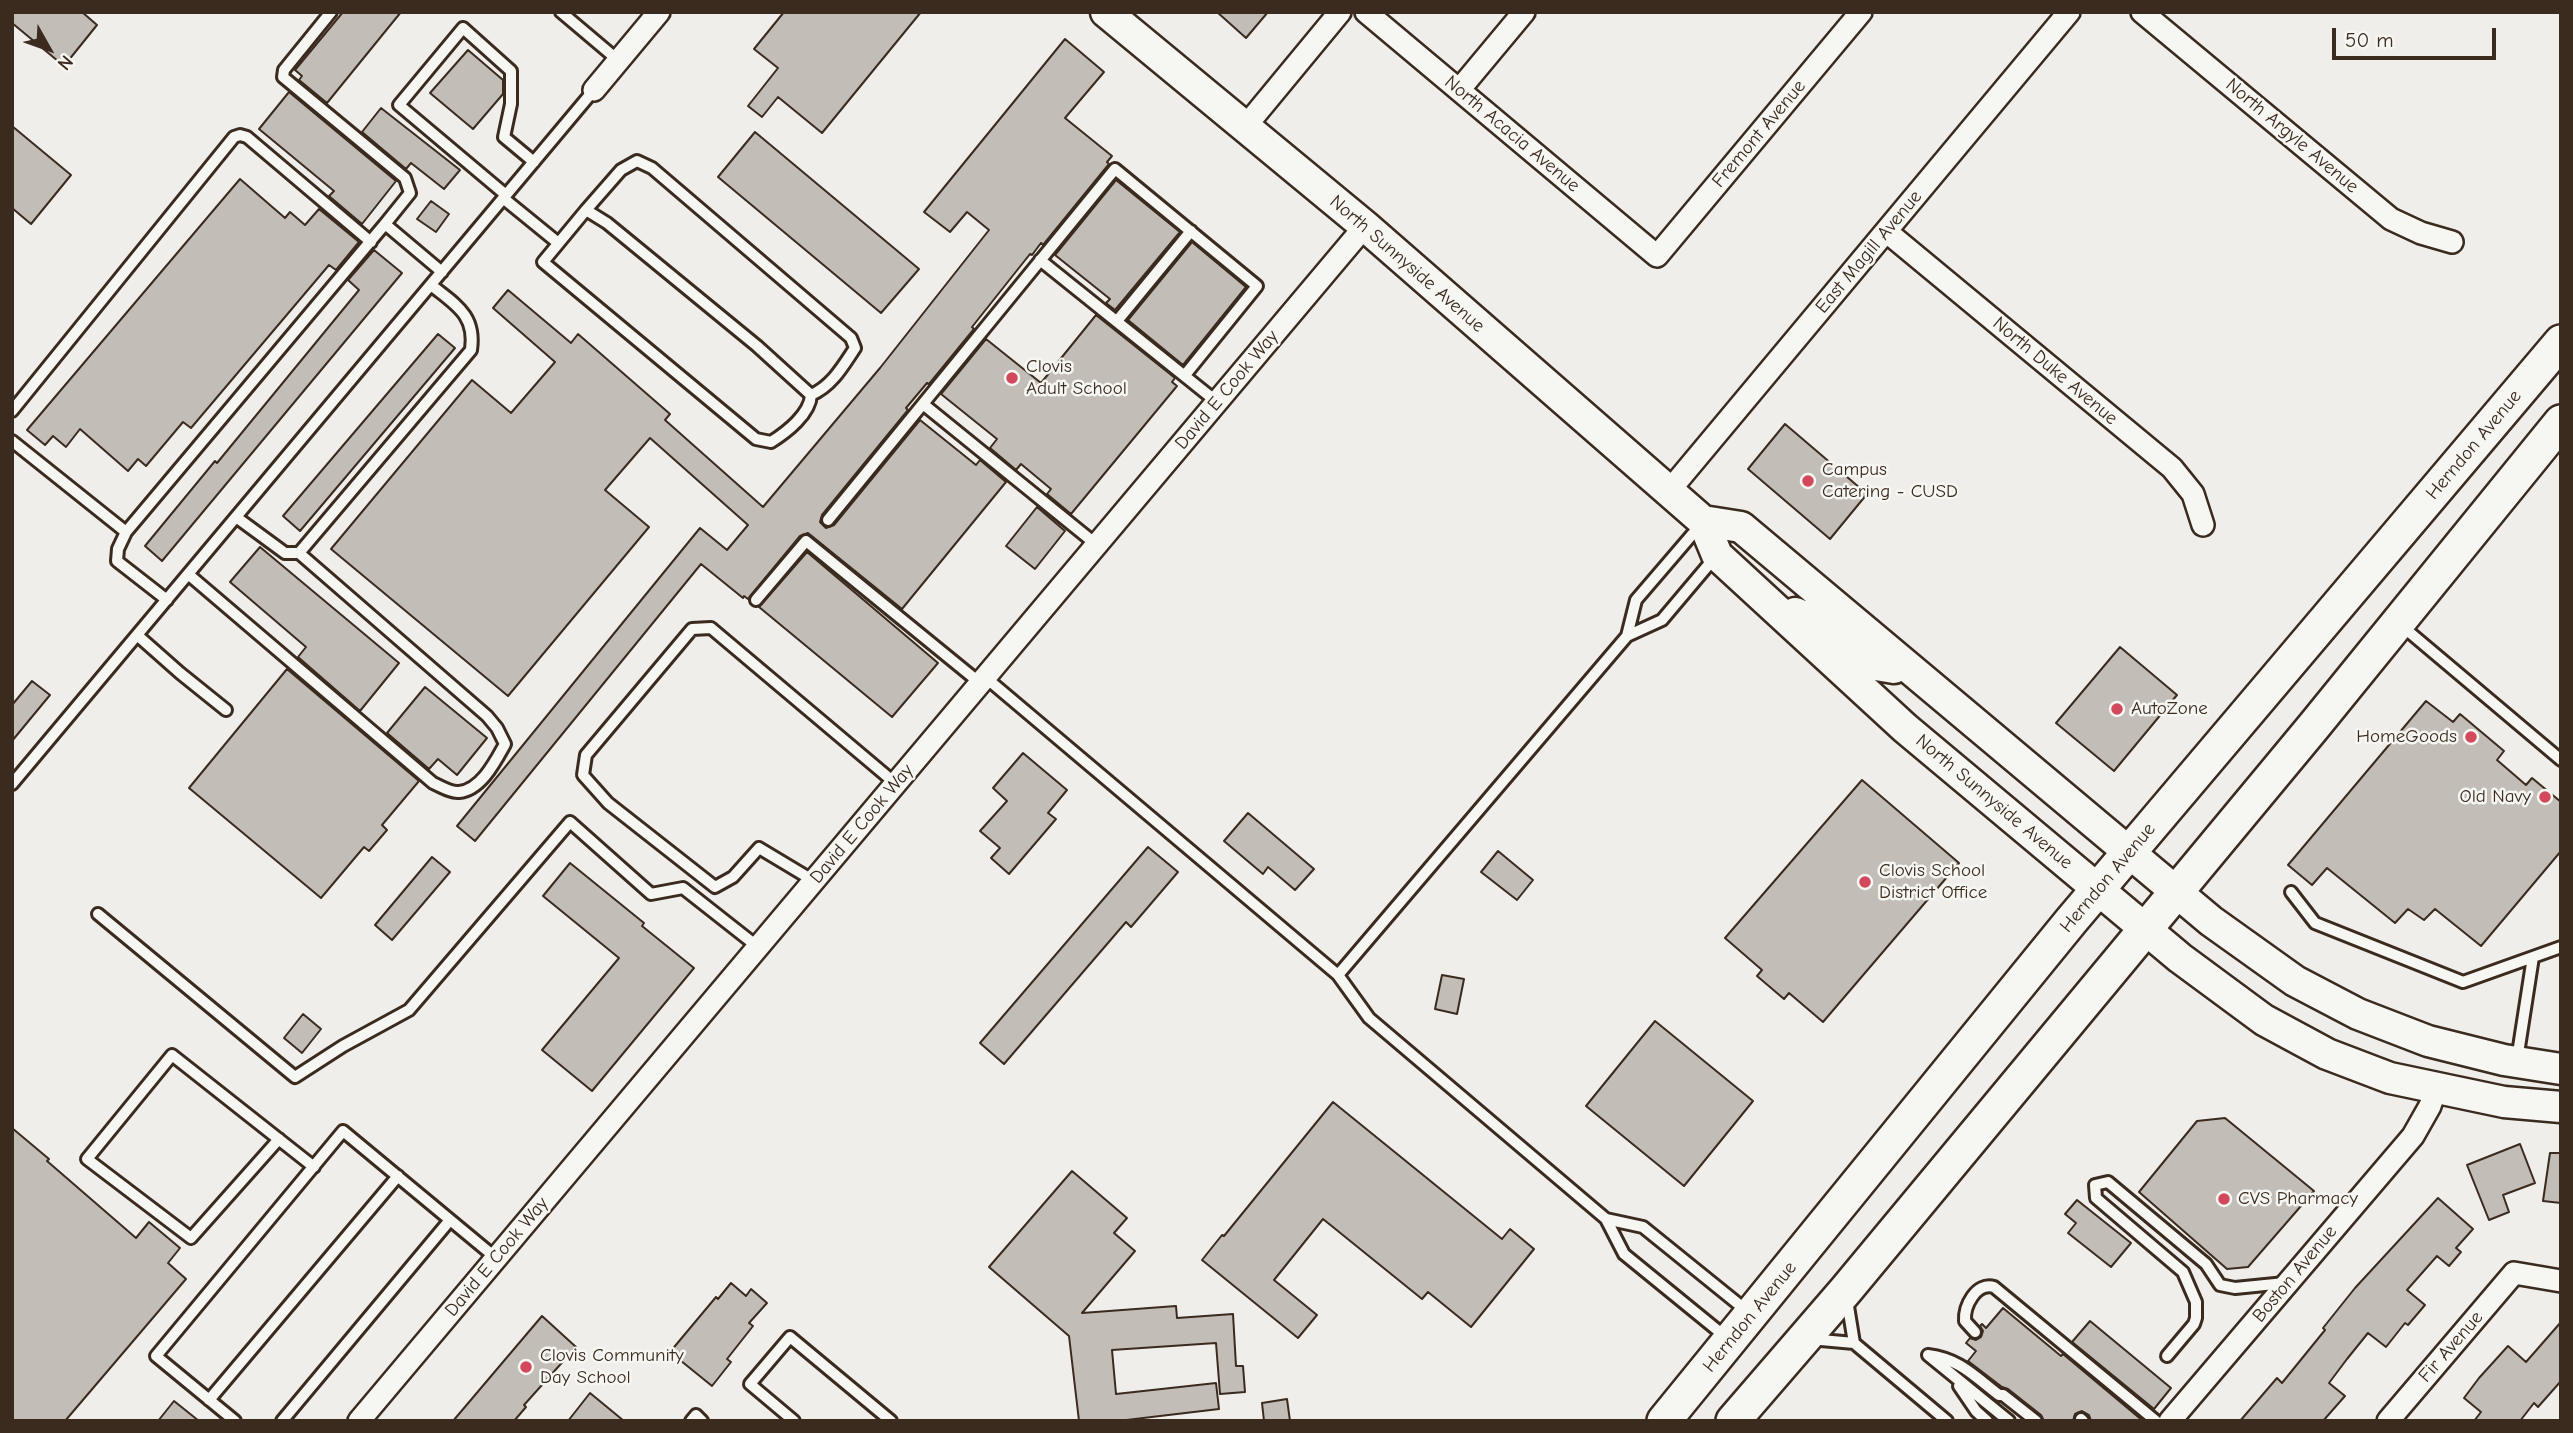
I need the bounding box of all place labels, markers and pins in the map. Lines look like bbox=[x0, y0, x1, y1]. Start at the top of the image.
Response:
place label: Clovis Adult School bbox=[1026, 356, 1127, 400]
marker: Clovis Adult School bbox=[1004, 370, 1020, 386]
place label: Campus Catering - CUSD bbox=[1822, 459, 1958, 503]
marker: Campus Catering - CUSD bbox=[1800, 473, 1816, 489]
place label: AutoZone bbox=[2131, 698, 2208, 720]
marker: AutoZone bbox=[2109, 701, 2125, 717]
place label: HomeGoods bbox=[2356, 726, 2457, 748]
marker: HomeGoods bbox=[2463, 729, 2479, 745]
place label: Old Navy bbox=[2459, 786, 2531, 808]
marker: Old Navy bbox=[2537, 789, 2553, 805]
place label: Clovis School District Office bbox=[1879, 860, 1987, 904]
marker: Clovis School District Office bbox=[1857, 874, 1873, 890]
place label: CVS Pharmacy bbox=[2238, 1188, 2358, 1210]
marker: CVS Pharmacy bbox=[2216, 1191, 2232, 1207]
place label: Clovis Community Day School bbox=[540, 1345, 684, 1389]
marker: Clovis Community Day School bbox=[518, 1359, 534, 1375]

